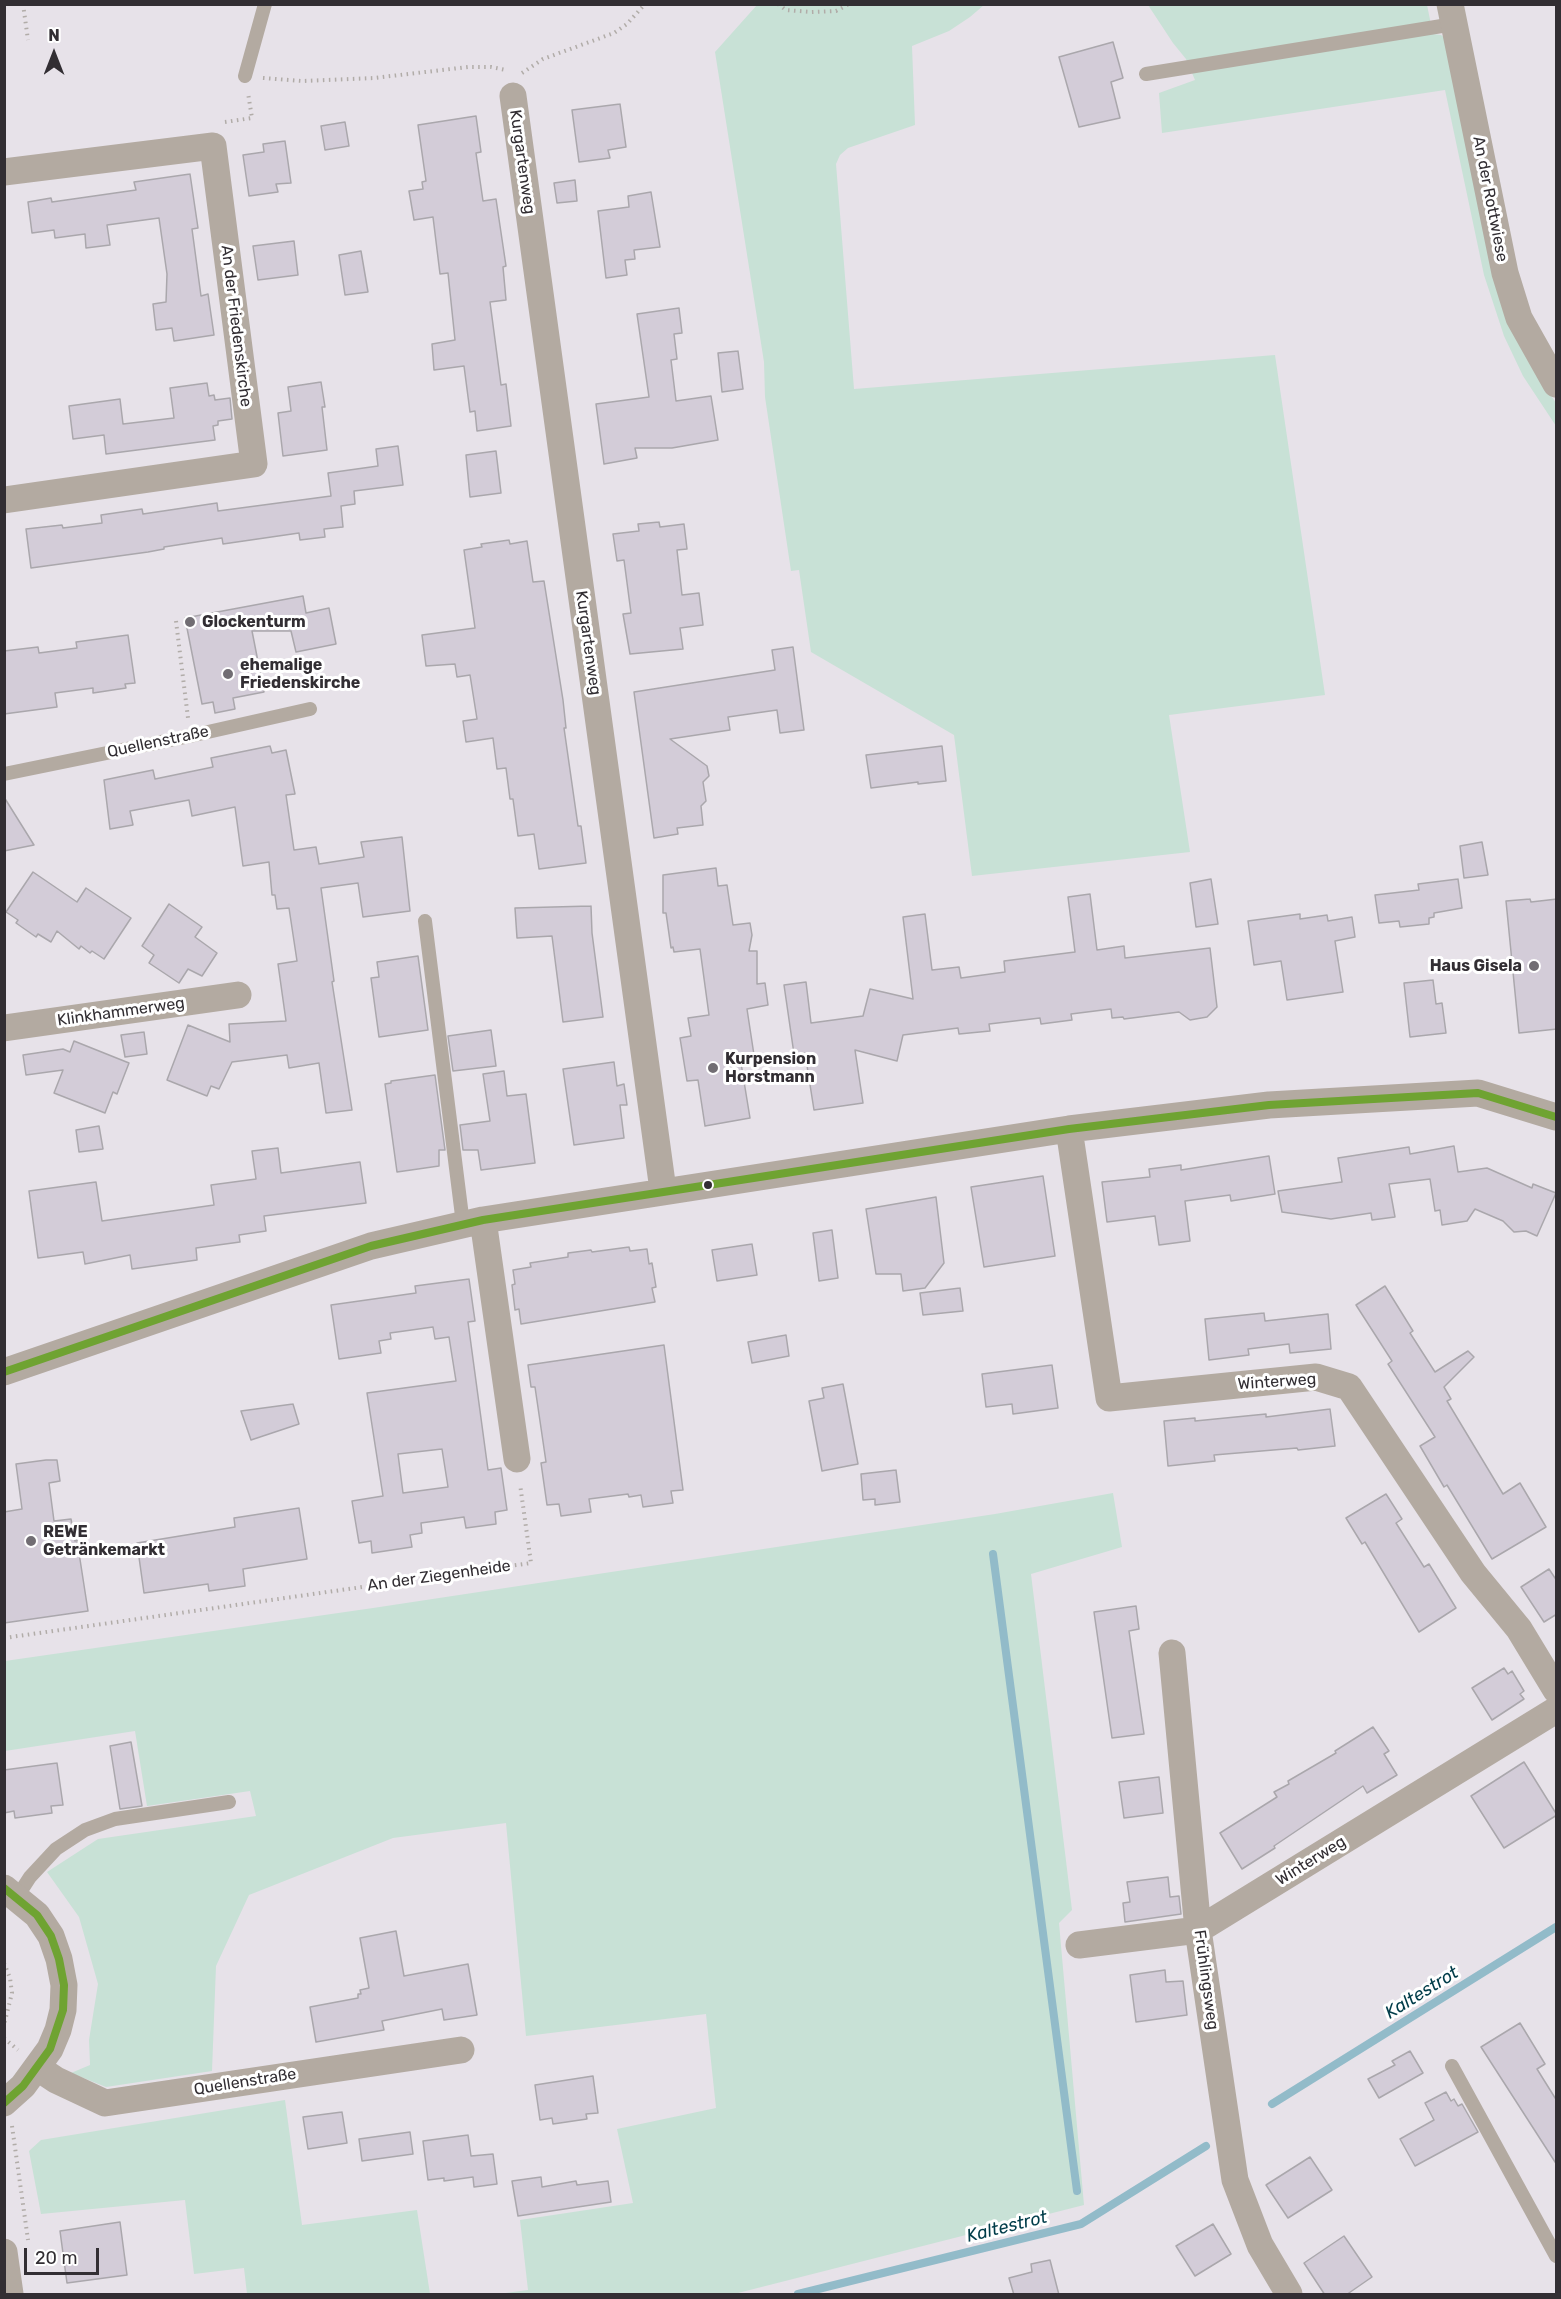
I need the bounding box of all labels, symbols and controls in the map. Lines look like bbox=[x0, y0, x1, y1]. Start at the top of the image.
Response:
north arrow bbox=[24, 24, 84, 84]
text: N bbox=[48, 26, 60, 45]
street label: Kurgartenweg bbox=[505, 109, 539, 215]
street label: An der Rottwiese bbox=[1468, 135, 1512, 263]
street label: An der Friedenskirche bbox=[217, 244, 255, 408]
street label: Kurgartenweg bbox=[571, 590, 605, 696]
place label: Glockenturm bbox=[202, 612, 306, 632]
marker: Glockenturm bbox=[183, 615, 197, 629]
place label: ehemalige Friedenskirche bbox=[240, 655, 360, 693]
marker: ehemalige Friedenskirche bbox=[221, 667, 235, 681]
street label: Quellenstraße bbox=[105, 722, 211, 762]
place label: Haus Gisela bbox=[1430, 956, 1522, 976]
marker: Haus Gisela bbox=[1527, 959, 1541, 973]
street label: Klinkhammerweg bbox=[56, 994, 186, 1030]
place label: Kurpension Horstmann bbox=[725, 1049, 816, 1087]
marker: Kurpension Horstmann bbox=[706, 1061, 720, 1075]
unlabelled marker bbox=[702, 1179, 714, 1191]
street label: Winterweg bbox=[1237, 1370, 1317, 1394]
place label: REWE Getränkemarkt bbox=[43, 1522, 165, 1560]
marker: REWE Getränkemarkt bbox=[24, 1534, 38, 1548]
street label: An der Ziegenheide bbox=[366, 1556, 512, 1596]
street label: Winterweg bbox=[1273, 1832, 1349, 1890]
street label: Frühlingsweg bbox=[1189, 1929, 1223, 2031]
water label: Kaltestrot bbox=[1381, 1962, 1463, 2024]
street label: Quellenstraße bbox=[192, 2064, 298, 2100]
water label: Kaltestrot bbox=[964, 2207, 1050, 2247]
scale bar bbox=[27, 2236, 102, 2274]
text: 20 m bbox=[35, 2247, 77, 2269]

